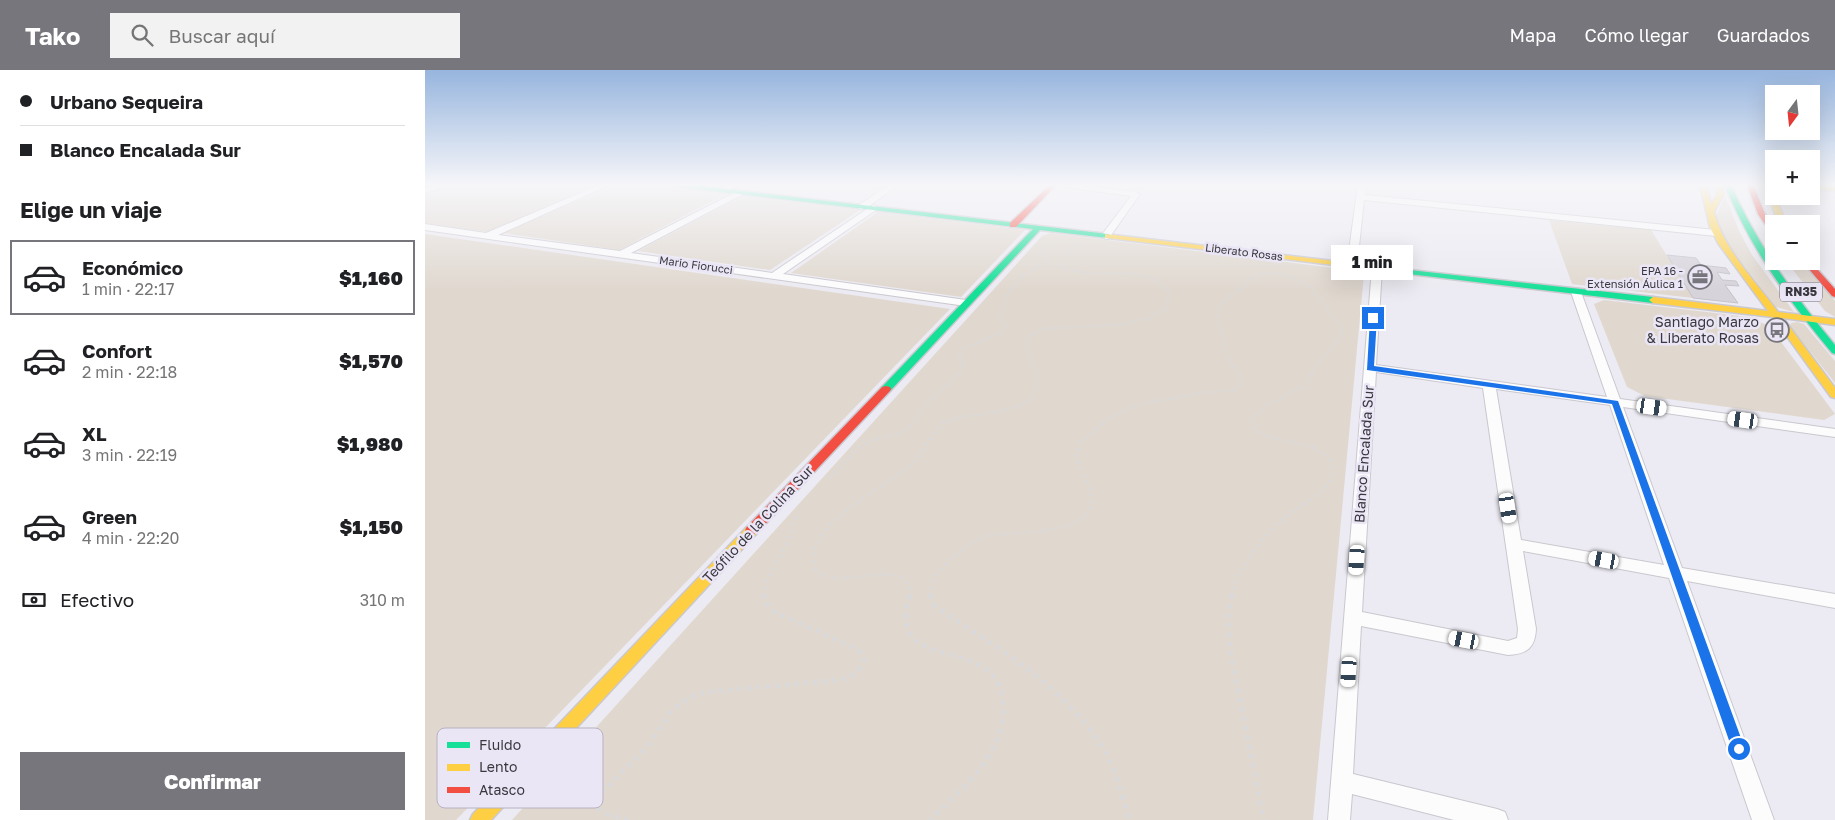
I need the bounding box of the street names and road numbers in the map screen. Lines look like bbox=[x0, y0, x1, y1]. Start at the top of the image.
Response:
street label: Liberato Rosas bbox=[1204, 240, 1284, 263]
street label: Mario Fiorucci bbox=[658, 253, 734, 276]
road number: RN35 bbox=[1780, 282, 1822, 302]
street label: Blanco Encalada Sur bbox=[1350, 384, 1377, 523]
street label: Teófilo de la Colina Sur bbox=[699, 461, 817, 586]

